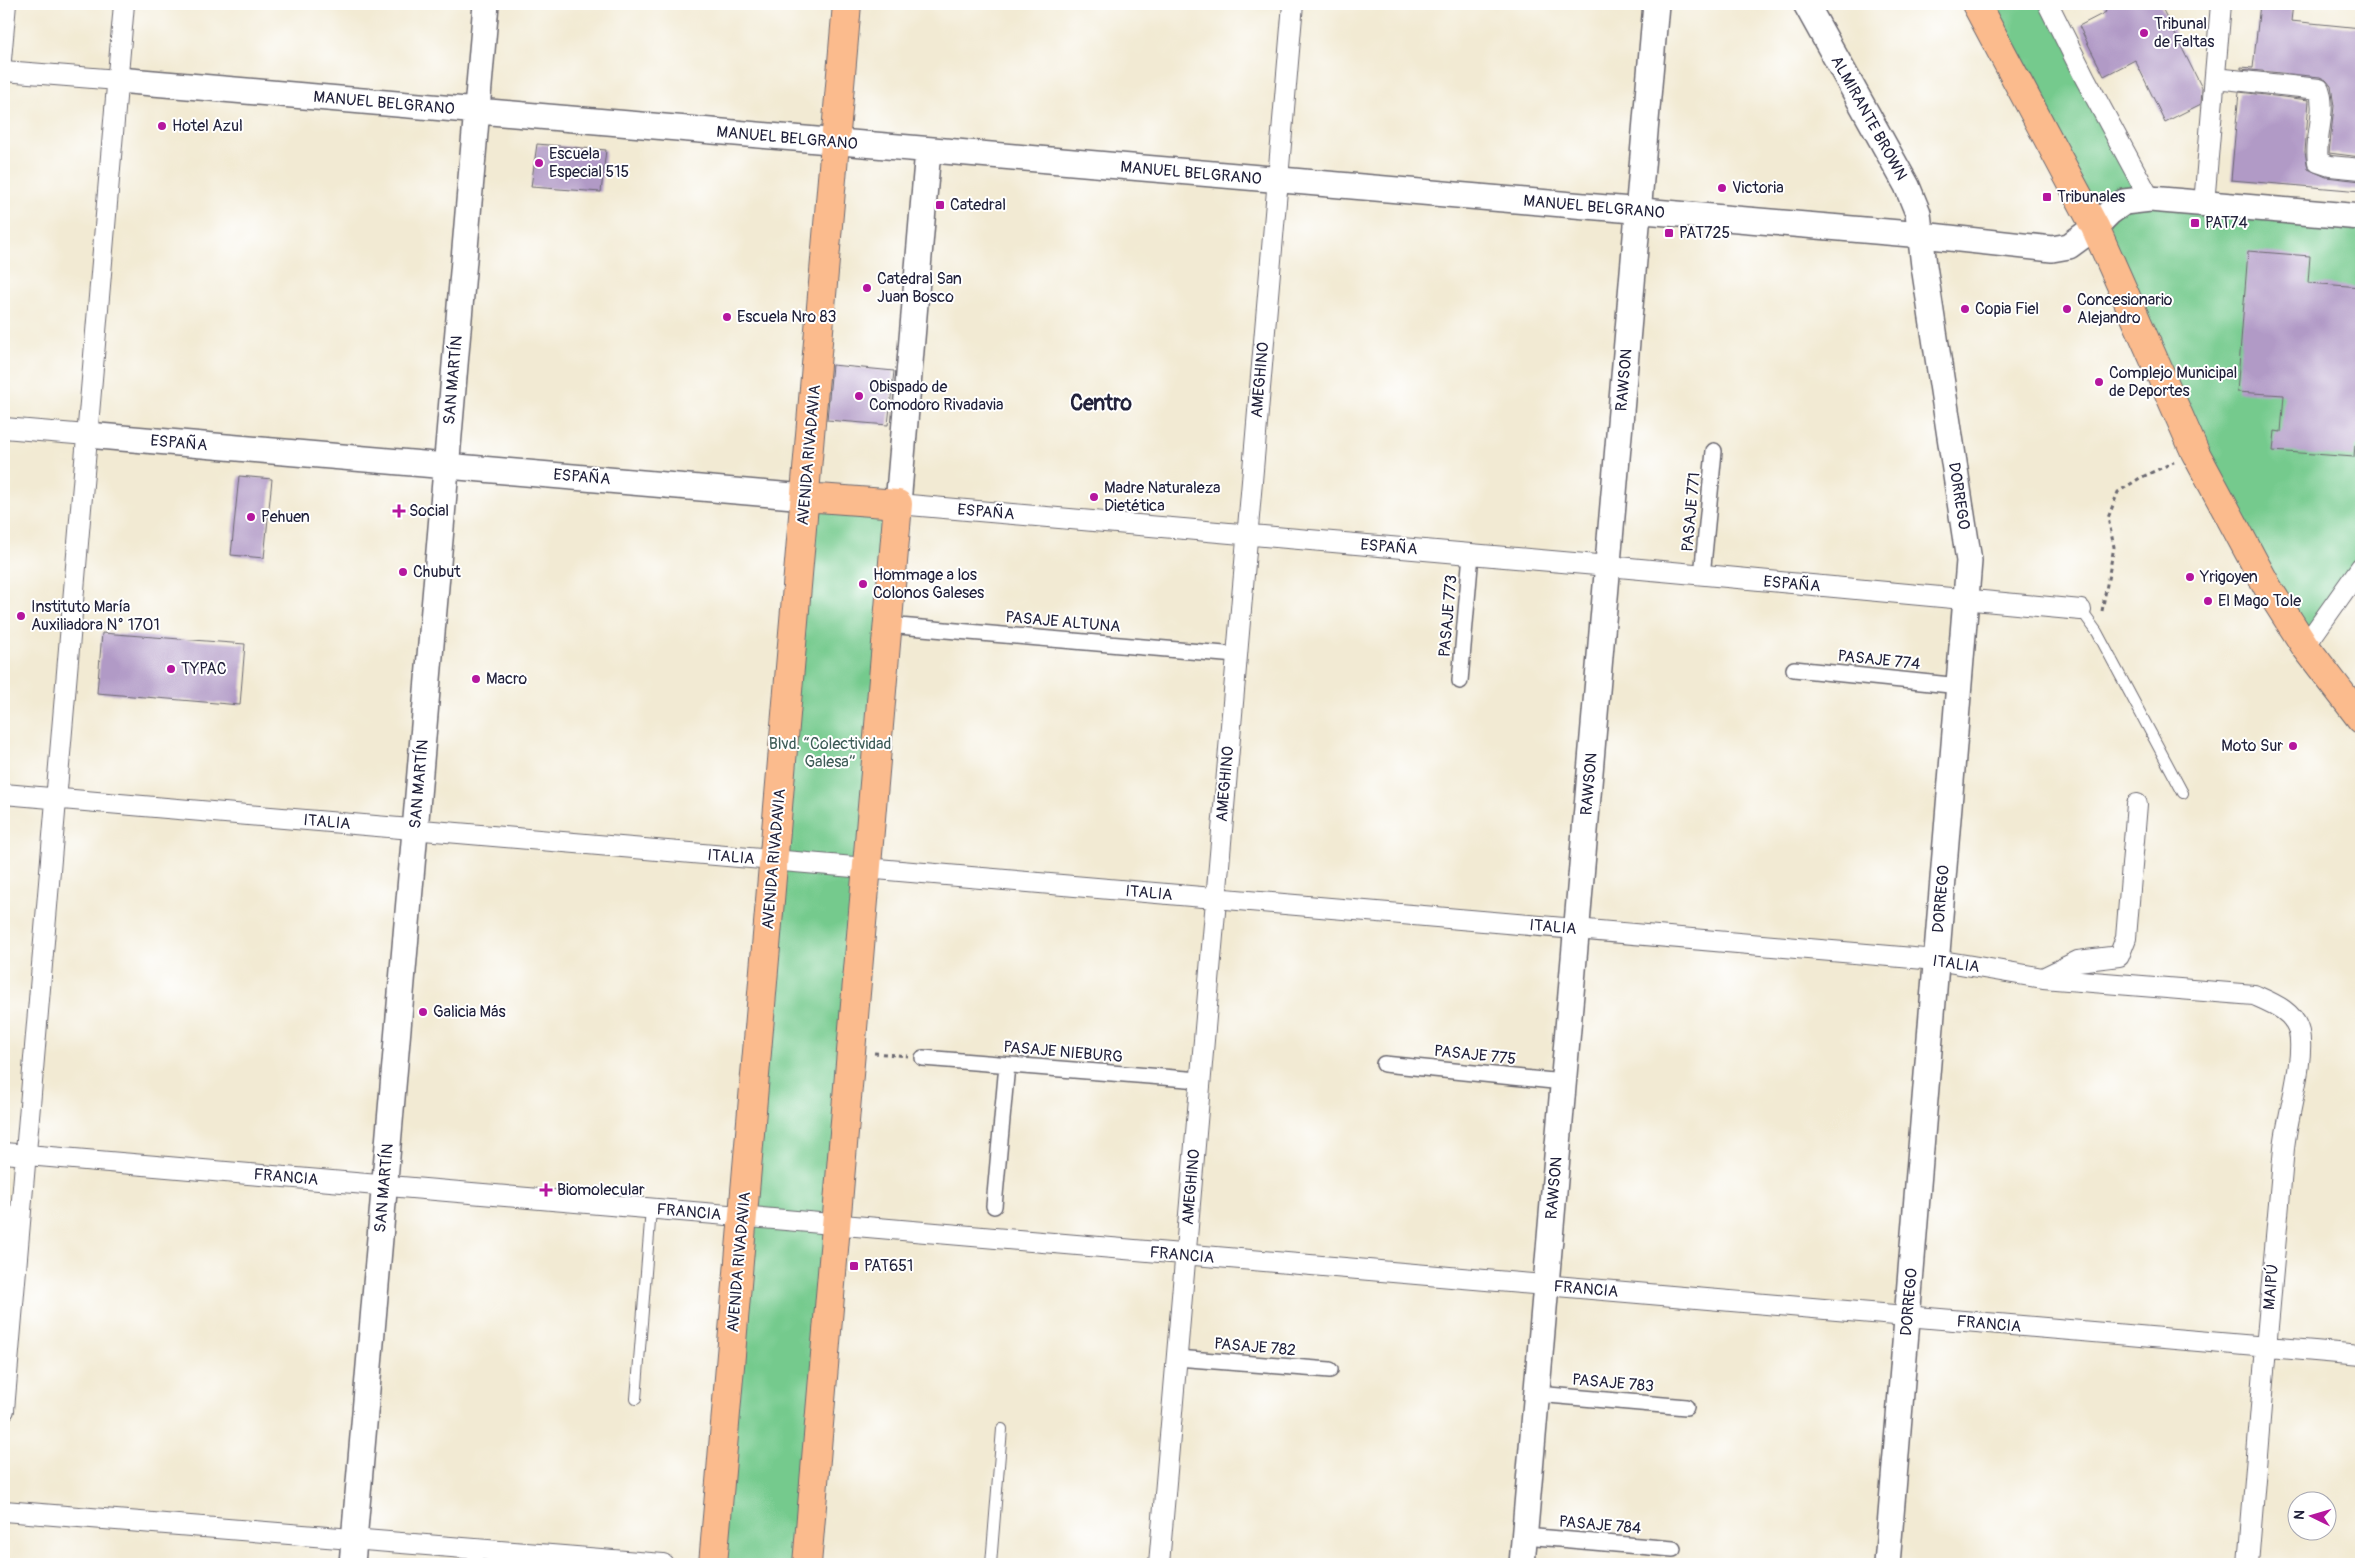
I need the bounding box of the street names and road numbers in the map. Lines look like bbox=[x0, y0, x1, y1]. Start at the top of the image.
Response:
street label: ALMIRANTE BROWN bbox=[1826, 52, 1912, 184]
street label: MANUEL BELGRANO bbox=[313, 87, 455, 119]
street label: MANUEL BELGRANO bbox=[716, 122, 858, 154]
street label: MANUEL BELGRANO bbox=[1120, 157, 1262, 189]
street label: MANUEL BELGRANO bbox=[1523, 191, 1665, 223]
street label: SAN MARTÍN bbox=[439, 335, 467, 425]
street label: AMEGHINO bbox=[1247, 341, 1273, 419]
street label: RAWSON bbox=[1611, 348, 1637, 412]
street label: AVENIDA RIVADAVIA bbox=[793, 384, 825, 526]
street label: ESPAÑA bbox=[150, 431, 208, 455]
street label: DORREGO bbox=[1944, 461, 1974, 531]
street label: ESPAÑA bbox=[553, 465, 611, 489]
street label: PASAJE 771 bbox=[1678, 471, 1704, 553]
street label: ESPAÑA bbox=[957, 500, 1015, 524]
street label: ESPAÑA bbox=[1360, 535, 1418, 559]
street label: ESPAÑA bbox=[1763, 572, 1821, 596]
street label: PASAJE 773 bbox=[1434, 574, 1462, 658]
street label: PASAJE ALTUNA bbox=[1005, 607, 1121, 637]
street label: PASAJE 774 bbox=[1837, 646, 1921, 674]
street label: SAN MARTÍN bbox=[405, 739, 433, 829]
street label: AMEGHINO bbox=[1212, 745, 1238, 823]
street label: RAWSON bbox=[1576, 752, 1602, 816]
street label: AVENIDA RIVADAVIA bbox=[758, 788, 790, 930]
street label: ITALIA bbox=[303, 810, 351, 834]
street label: ITALIA bbox=[707, 845, 755, 869]
street label: DORREGO bbox=[1928, 864, 1954, 934]
street label: ITALIA bbox=[1125, 881, 1173, 905]
street label: ITALIA bbox=[1529, 915, 1577, 939]
street label: ITALIA bbox=[1931, 951, 1981, 977]
street label: PASAJE NIEBURG bbox=[1002, 1037, 1124, 1067]
street label: PASAJE 775 bbox=[1433, 1041, 1517, 1069]
street label: SAN MARTÍN bbox=[370, 1143, 398, 1233]
street label: AMEGHINO bbox=[1178, 1148, 1204, 1226]
street label: RAWSON bbox=[1541, 1156, 1567, 1220]
street label: FRANCIA bbox=[253, 1164, 319, 1190]
street label: AVENIDA RIVADAVIA bbox=[723, 1191, 755, 1333]
street label: FRANCIA bbox=[656, 1199, 722, 1225]
street label: FRANCIA bbox=[1149, 1242, 1215, 1268]
street label: MAIPÚ bbox=[2259, 1263, 2283, 1311]
street label: DORREGO bbox=[1896, 1267, 1922, 1337]
street label: FRANCIA bbox=[1553, 1276, 1619, 1302]
street label: FRANCIA bbox=[1956, 1311, 2022, 1337]
street label: PASAJE 782 bbox=[1213, 1333, 1297, 1361]
street label: PASAJE 783 bbox=[1571, 1369, 1655, 1397]
street label: PASAJE 784 bbox=[1558, 1511, 1642, 1539]

